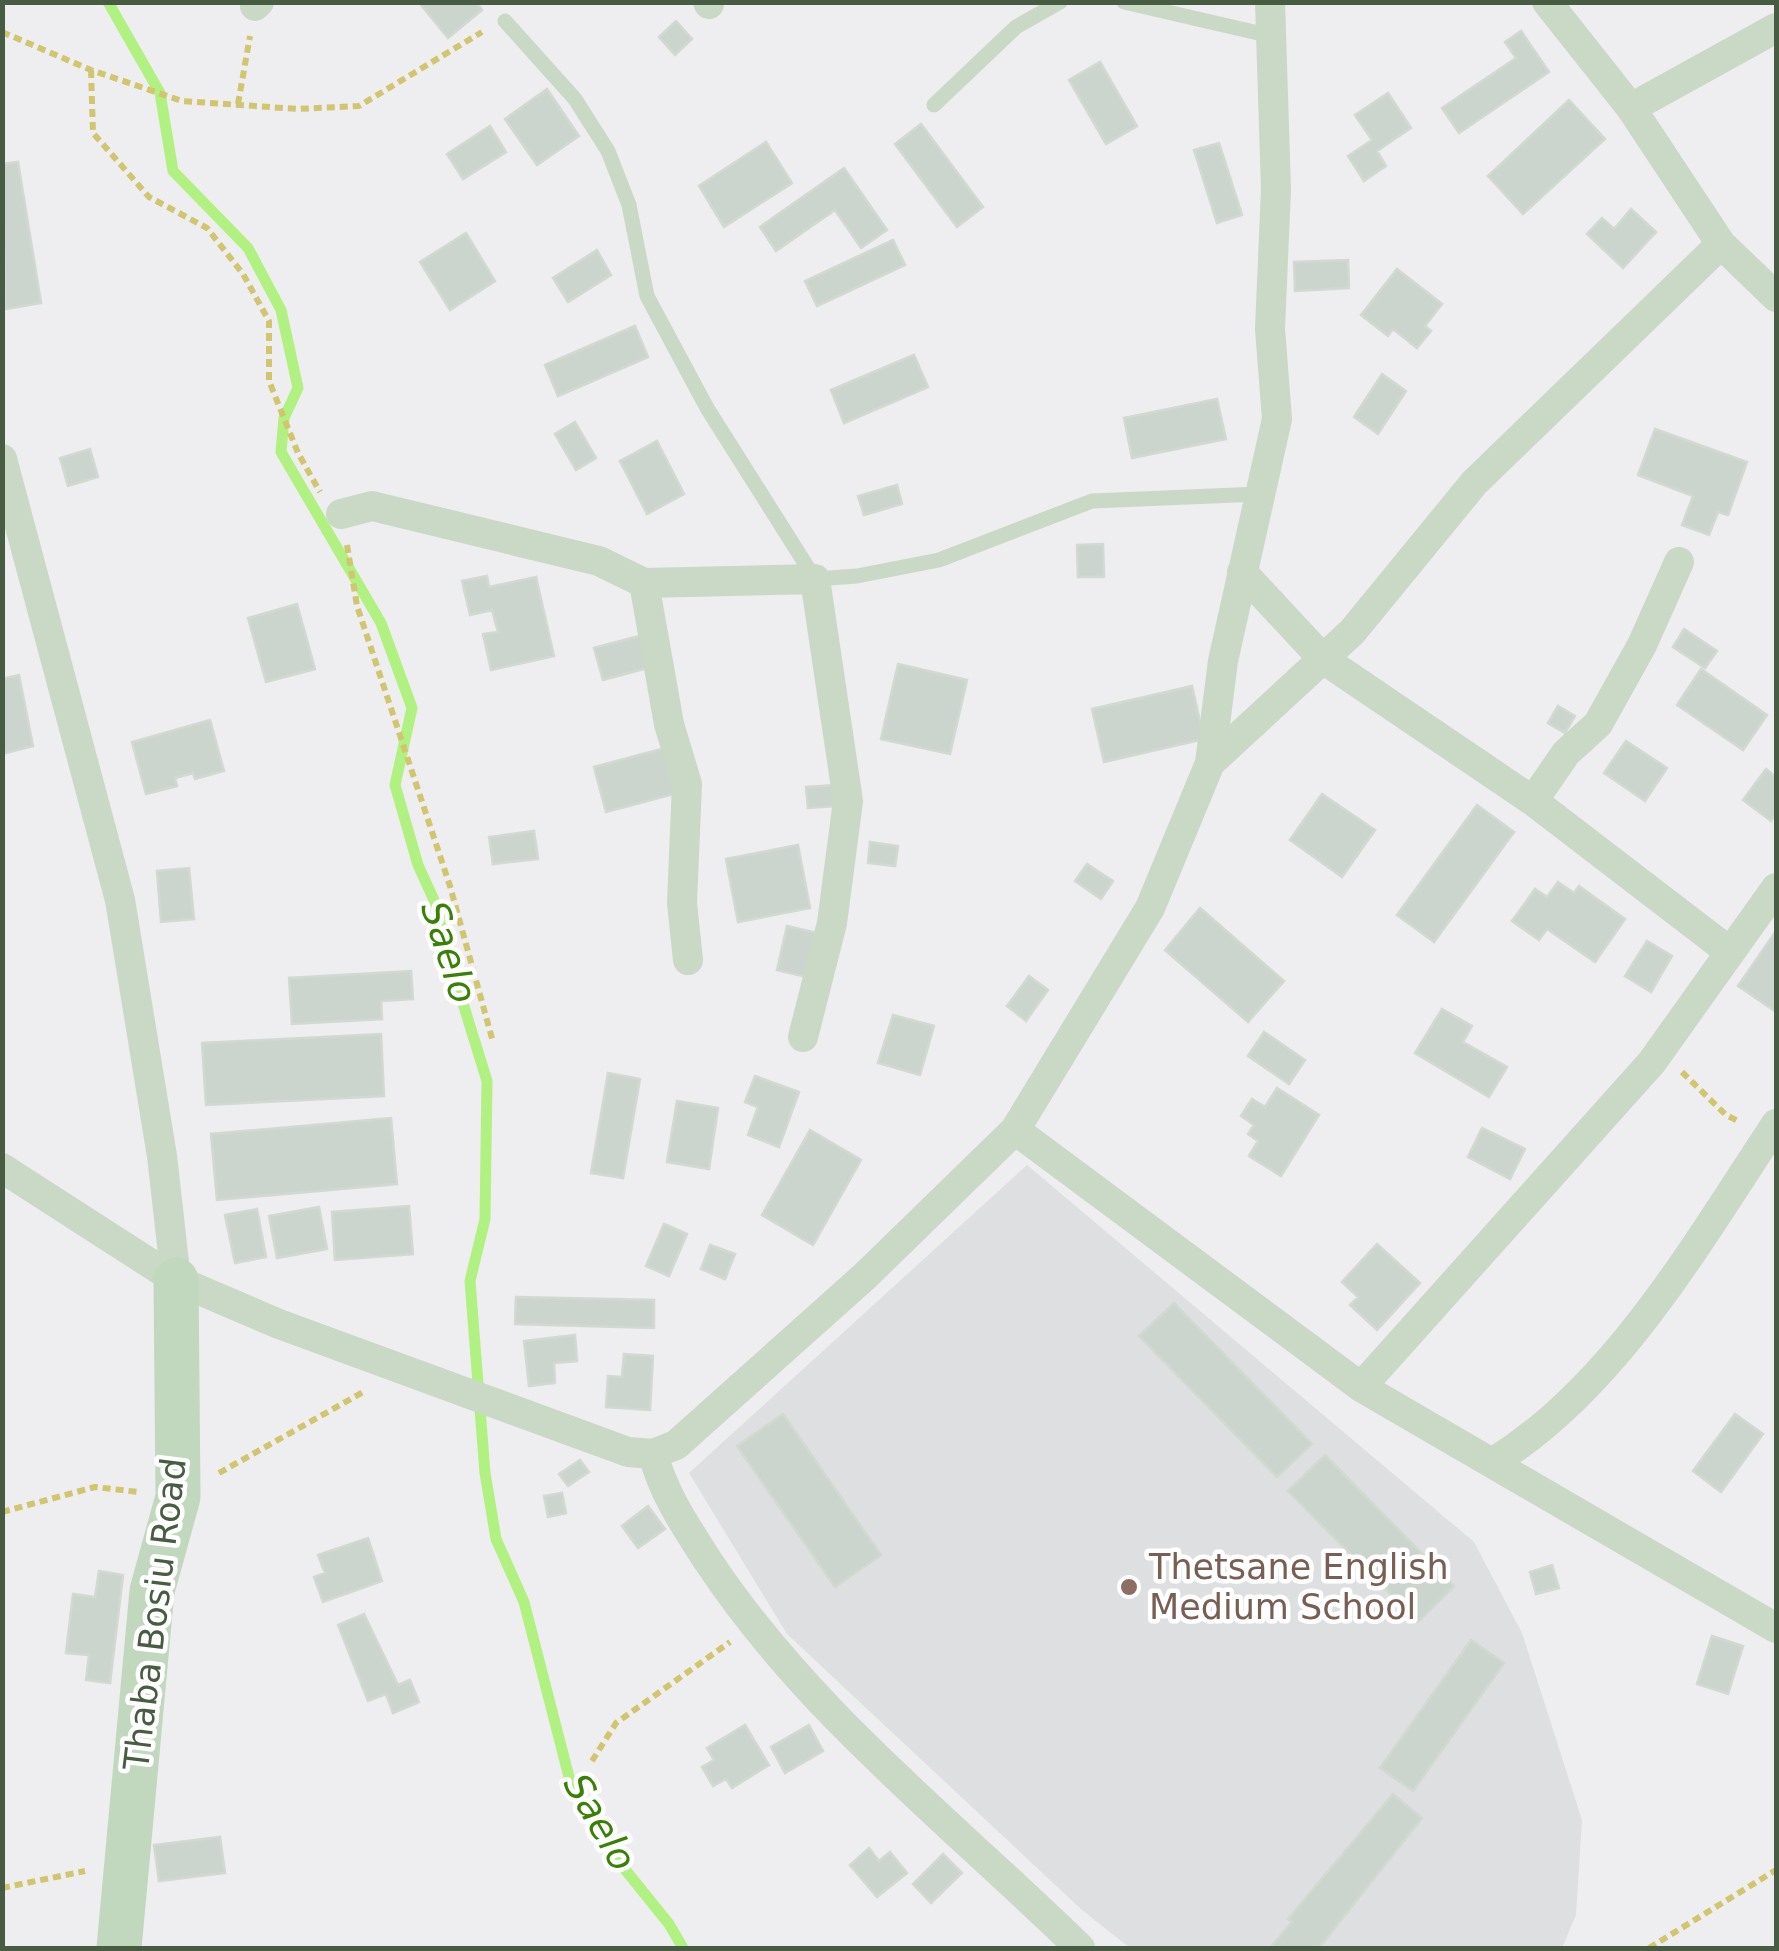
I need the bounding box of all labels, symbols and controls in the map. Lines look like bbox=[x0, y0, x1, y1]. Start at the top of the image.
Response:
water label: Saelo bbox=[412, 895, 486, 1009]
street label: Thaba Bosiu Road bbox=[116, 1456, 194, 1773]
place label: Thetsane English Medium School bbox=[1148, 1547, 1449, 1627]
marker: Thetsane English Medium School bbox=[1118, 1576, 1140, 1598]
water label: Saelo bbox=[555, 1766, 645, 1878]

